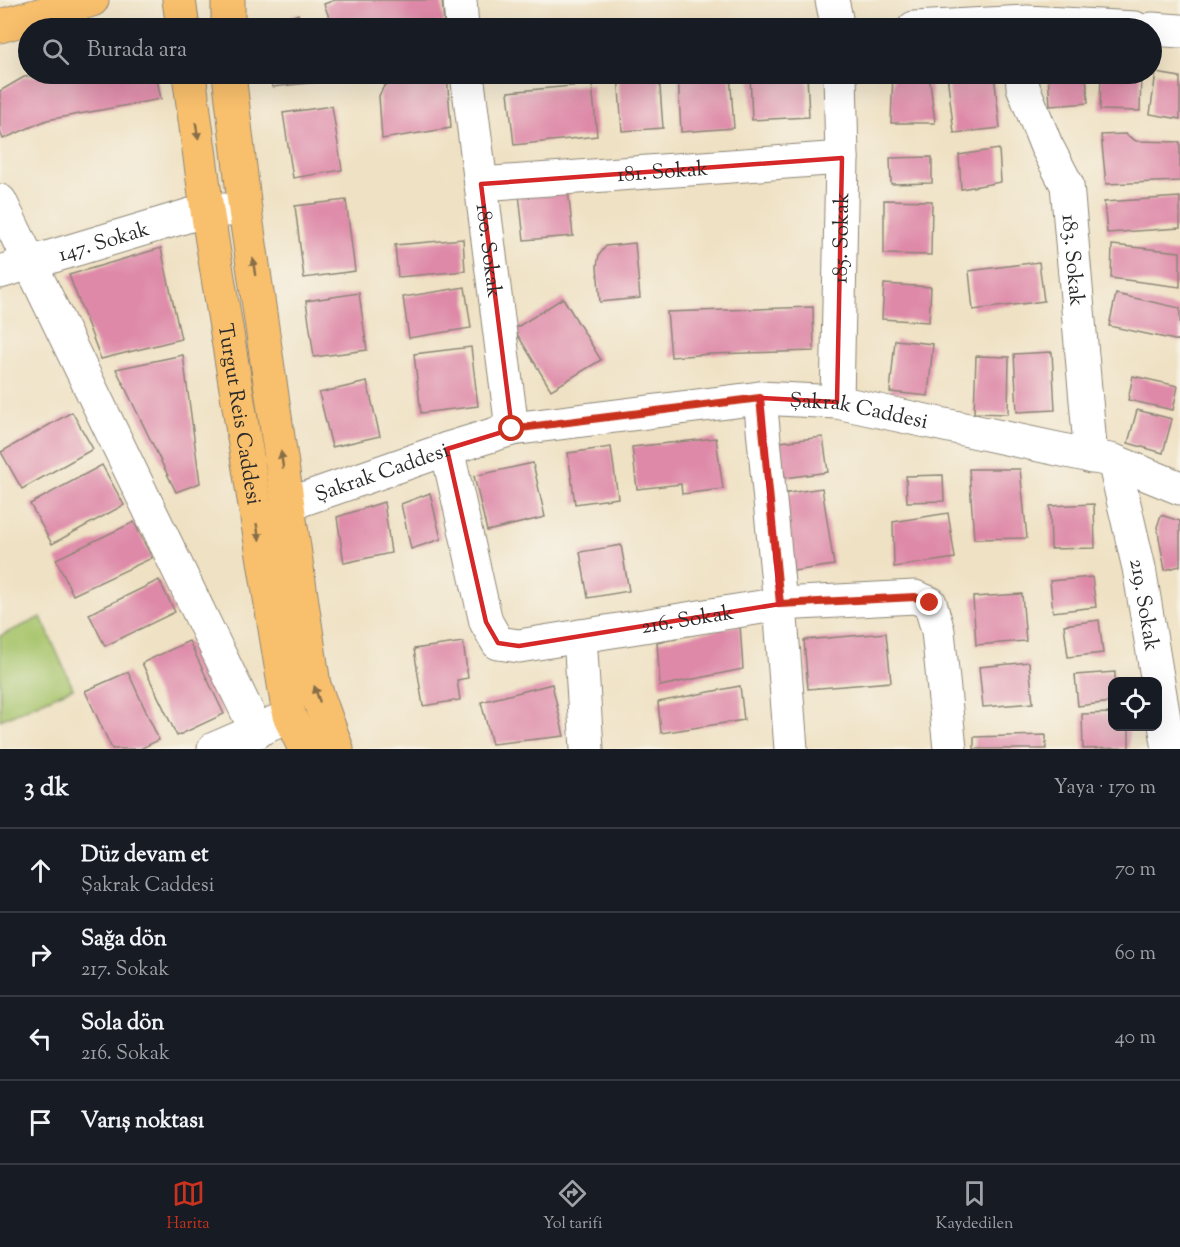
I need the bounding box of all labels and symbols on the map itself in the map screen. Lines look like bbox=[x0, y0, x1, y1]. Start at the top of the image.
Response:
one-way arrow bbox=[192, 122, 201, 141]
street label: 181. Sokak bbox=[616, 155, 710, 191]
street label: 185. Sokak bbox=[826, 192, 858, 284]
street label: 180. Sokak bbox=[467, 202, 508, 300]
street label: 183. Sokak bbox=[1053, 213, 1091, 308]
street label: 147. Sokak bbox=[55, 215, 154, 271]
one-way arrow bbox=[249, 257, 258, 276]
street label: Turgut Reis Caddesi bbox=[209, 322, 268, 507]
street label: Şakrak Caddesi bbox=[789, 387, 930, 438]
route start bbox=[498, 415, 524, 441]
street label: Şakrak Caddesi bbox=[311, 436, 453, 511]
one-way arrow bbox=[278, 450, 287, 469]
one-way arrow bbox=[254, 522, 263, 541]
street label: 219. Sokak bbox=[1120, 556, 1166, 654]
route end bbox=[916, 589, 942, 615]
street label: 216. Sokak bbox=[639, 599, 736, 643]
one-way arrow bbox=[312, 685, 322, 703]

